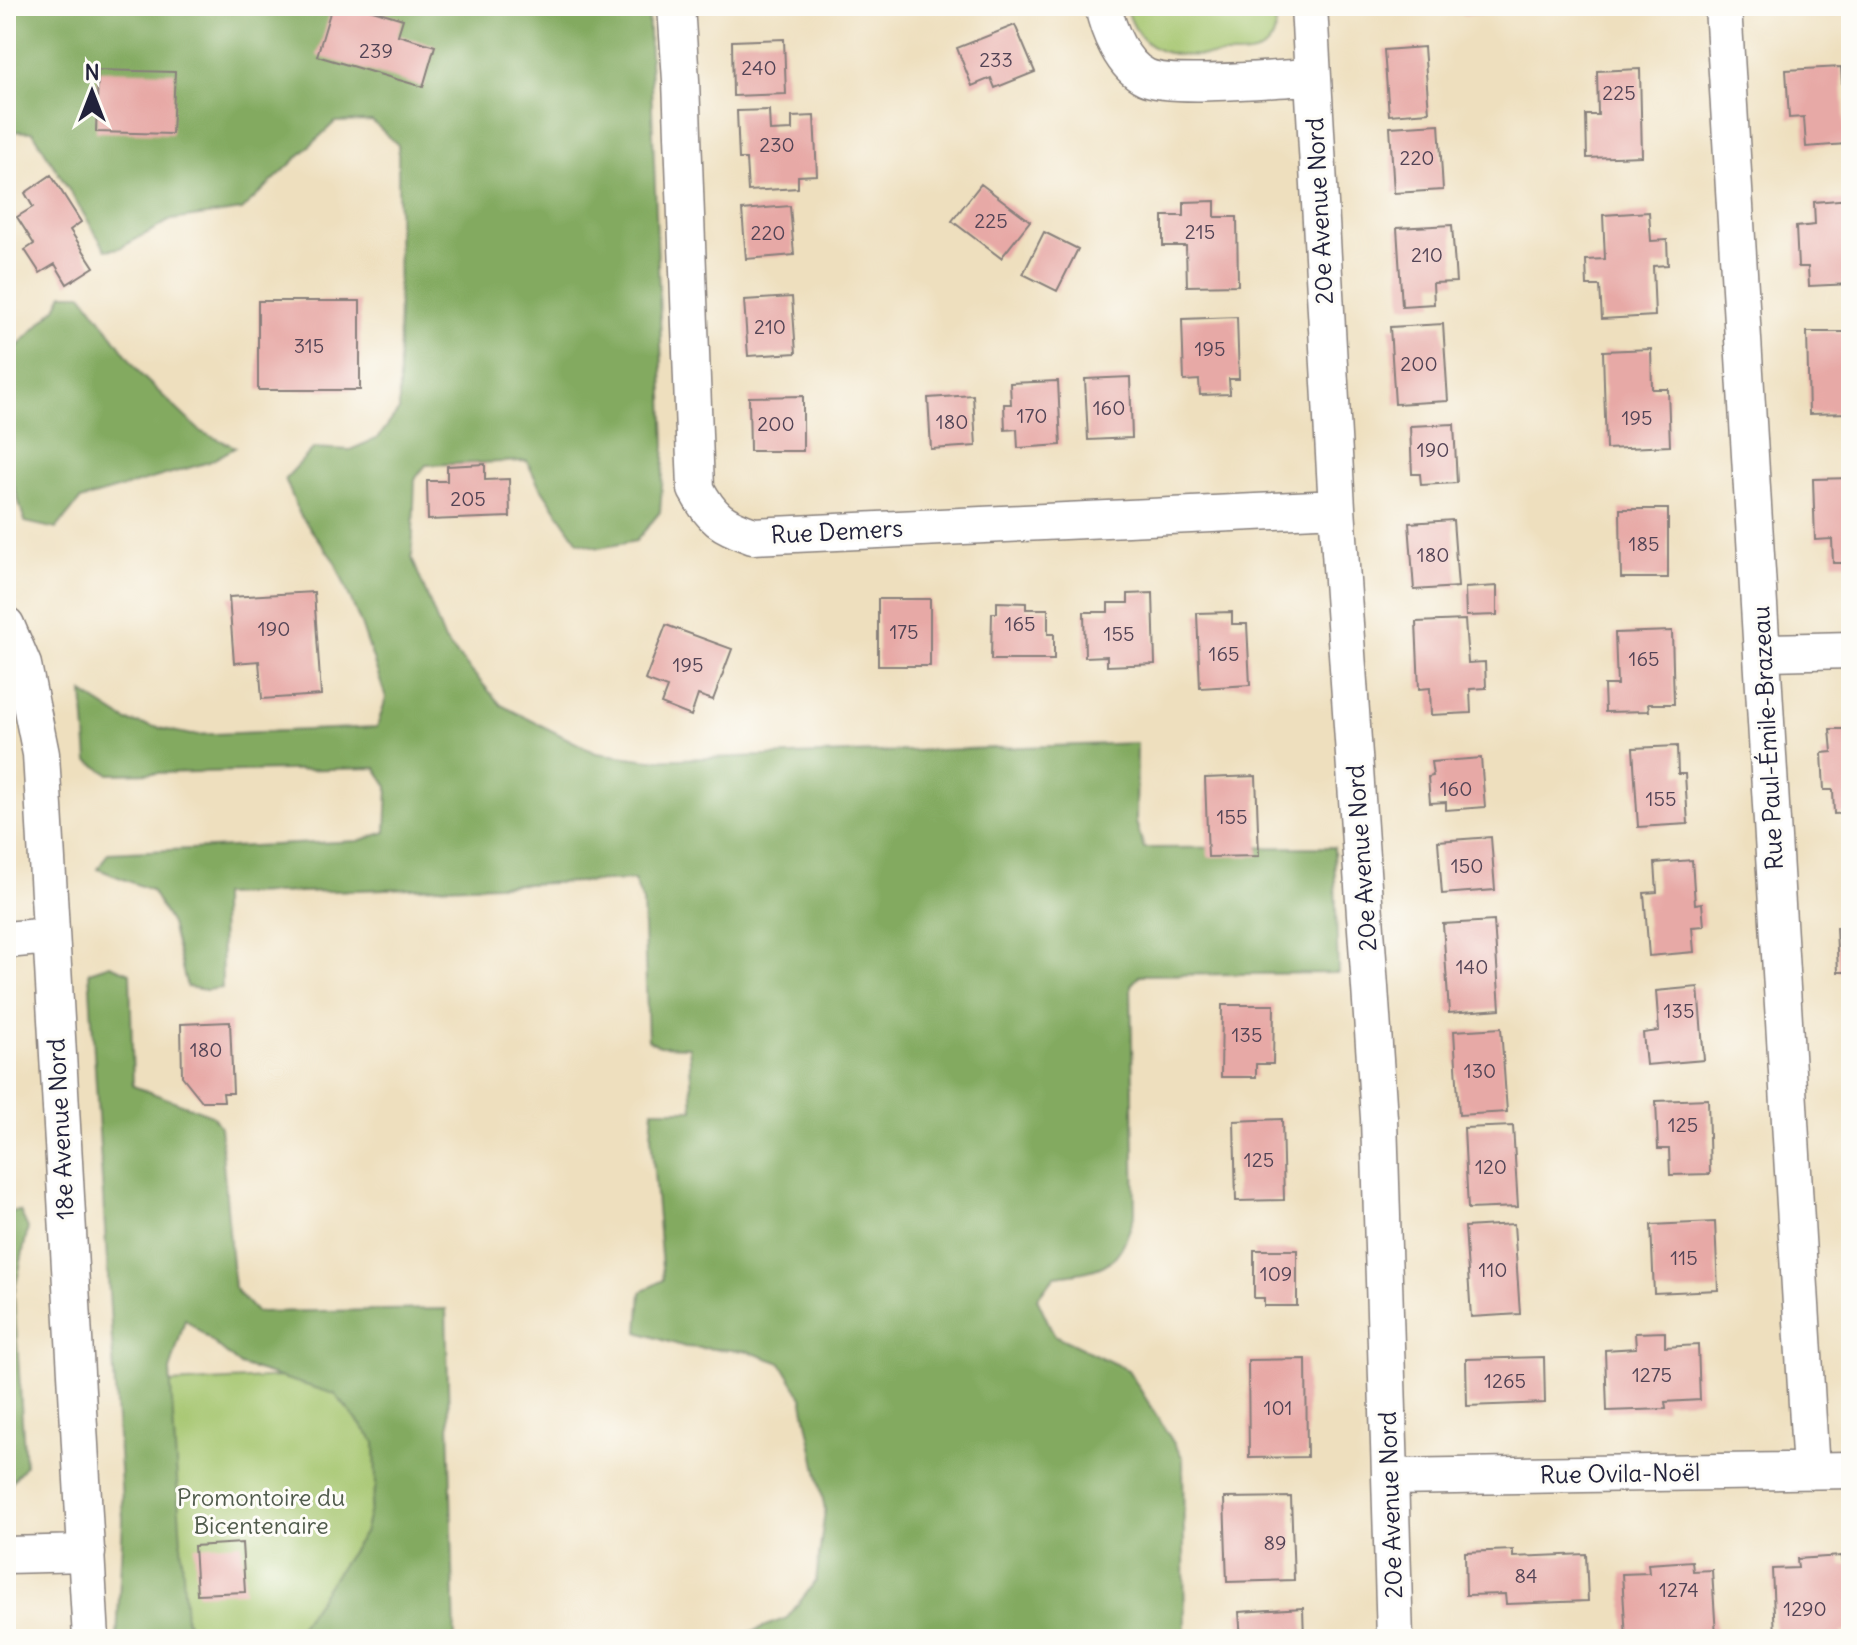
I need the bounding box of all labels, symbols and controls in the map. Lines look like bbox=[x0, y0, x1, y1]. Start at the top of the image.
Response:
house number: 239 bbox=[359, 38, 393, 63]
house number: 233 bbox=[979, 47, 1013, 72]
north arrow bbox=[52, 52, 132, 132]
house number: 240 bbox=[741, 55, 777, 80]
text: N bbox=[84, 58, 100, 86]
house number: 225 bbox=[1602, 80, 1636, 105]
street label: 20e Avenue Nord bbox=[1299, 117, 1339, 305]
house number: 230 bbox=[759, 132, 795, 157]
house number: 220 bbox=[1399, 145, 1435, 170]
house number: 225 bbox=[974, 208, 1008, 233]
house number: 215 bbox=[1185, 219, 1215, 244]
house number: 220 bbox=[750, 220, 786, 245]
house number: 210 bbox=[1411, 242, 1443, 267]
house number: 210 bbox=[754, 314, 786, 339]
house number: 315 bbox=[294, 333, 324, 358]
house number: 195 bbox=[1195, 336, 1225, 361]
house number: 200 bbox=[1400, 351, 1438, 376]
house number: 160 bbox=[1093, 395, 1125, 420]
house number: 170 bbox=[1017, 403, 1047, 428]
house number: 195 bbox=[1622, 405, 1652, 430]
house number: 180 bbox=[936, 409, 968, 434]
house number: 200 bbox=[757, 411, 795, 436]
house number: 190 bbox=[1417, 437, 1449, 462]
house number: 205 bbox=[450, 486, 486, 511]
street label: Rue Demers bbox=[770, 513, 904, 549]
house number: 185 bbox=[1629, 531, 1659, 556]
house number: 180 bbox=[1417, 542, 1449, 567]
street label: Rue Paul-Émile-Brazeau bbox=[1745, 605, 1789, 871]
house number: 165 bbox=[1005, 611, 1035, 636]
house number: 190 bbox=[258, 616, 290, 641]
house number: 175 bbox=[889, 619, 919, 644]
house number: 155 bbox=[1104, 621, 1134, 646]
house number: 165 bbox=[1209, 641, 1239, 666]
house number: 165 bbox=[1629, 646, 1659, 671]
house number: 195 bbox=[673, 652, 703, 677]
street label: 20e Avenue Nord bbox=[1340, 764, 1382, 953]
house number: 160 bbox=[1440, 776, 1472, 801]
house number: 155 bbox=[1646, 786, 1676, 811]
house number: 155 bbox=[1217, 804, 1247, 829]
house number: 150 bbox=[1451, 853, 1483, 878]
house number: 140 bbox=[1456, 954, 1488, 979]
house number: 135 bbox=[1664, 998, 1694, 1023]
house number: 135 bbox=[1232, 1022, 1262, 1047]
house number: 180 bbox=[190, 1037, 222, 1062]
street label: 18e Avenue Nord bbox=[40, 1038, 80, 1221]
house number: 130 bbox=[1464, 1058, 1496, 1083]
house number: 125 bbox=[1668, 1112, 1698, 1137]
house number: 125 bbox=[1244, 1147, 1274, 1172]
house number: 120 bbox=[1475, 1154, 1507, 1179]
house number: 115 bbox=[1670, 1245, 1698, 1270]
house number: 110 bbox=[1478, 1257, 1508, 1282]
house number: 109 bbox=[1260, 1261, 1292, 1286]
house number: 1275 bbox=[1632, 1362, 1672, 1387]
house number: 1265 bbox=[1484, 1368, 1526, 1393]
house number: 101 bbox=[1263, 1395, 1293, 1420]
street label: 20e Avenue Nord bbox=[1372, 1411, 1408, 1599]
street label: Rue Ovila-Noël bbox=[1540, 1457, 1700, 1489]
park label: Promontoire du Bicentenaire bbox=[177, 1482, 345, 1540]
house number: 89 bbox=[1263, 1530, 1287, 1555]
house number: 84 bbox=[1514, 1563, 1538, 1588]
house number: 1274 bbox=[1659, 1577, 1699, 1602]
house number: 1290 bbox=[1783, 1596, 1827, 1621]

